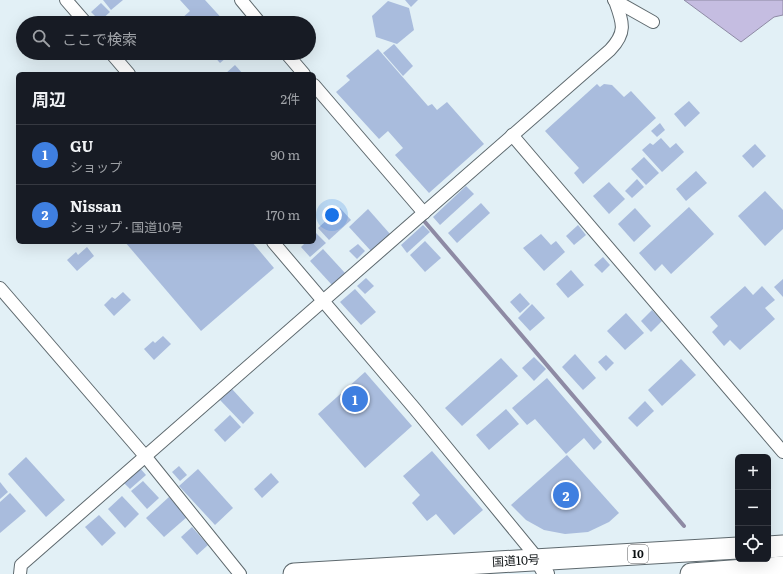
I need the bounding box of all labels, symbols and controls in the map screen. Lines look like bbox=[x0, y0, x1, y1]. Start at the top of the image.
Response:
search box bbox=[16, 16, 316, 60]
icon: search bbox=[30, 27, 52, 49]
text: ここで検索 bbox=[62, 27, 137, 50]
text: 周辺 bbox=[32, 86, 66, 111]
text: 2件 bbox=[280, 89, 300, 108]
text: GU bbox=[70, 134, 93, 157]
text: 1 bbox=[42, 145, 48, 164]
text: 90 m bbox=[270, 145, 300, 164]
text: ショップ bbox=[70, 157, 122, 176]
text: Nissan bbox=[70, 194, 122, 217]
text: 2 bbox=[42, 205, 48, 224]
text: 170 m bbox=[266, 205, 300, 224]
your location bbox=[322, 205, 342, 225]
text: ショップ · 国道10号 bbox=[70, 217, 183, 236]
pin: 1 bbox=[342, 384, 368, 414]
map controls bbox=[735, 454, 771, 562]
button: + bbox=[735, 454, 771, 490]
pin: 2 bbox=[553, 480, 579, 510]
button: − bbox=[735, 490, 771, 526]
button: locate bbox=[735, 526, 771, 562]
road number: 10 bbox=[628, 545, 648, 563]
street label: 国道10号 bbox=[492, 550, 540, 570]

